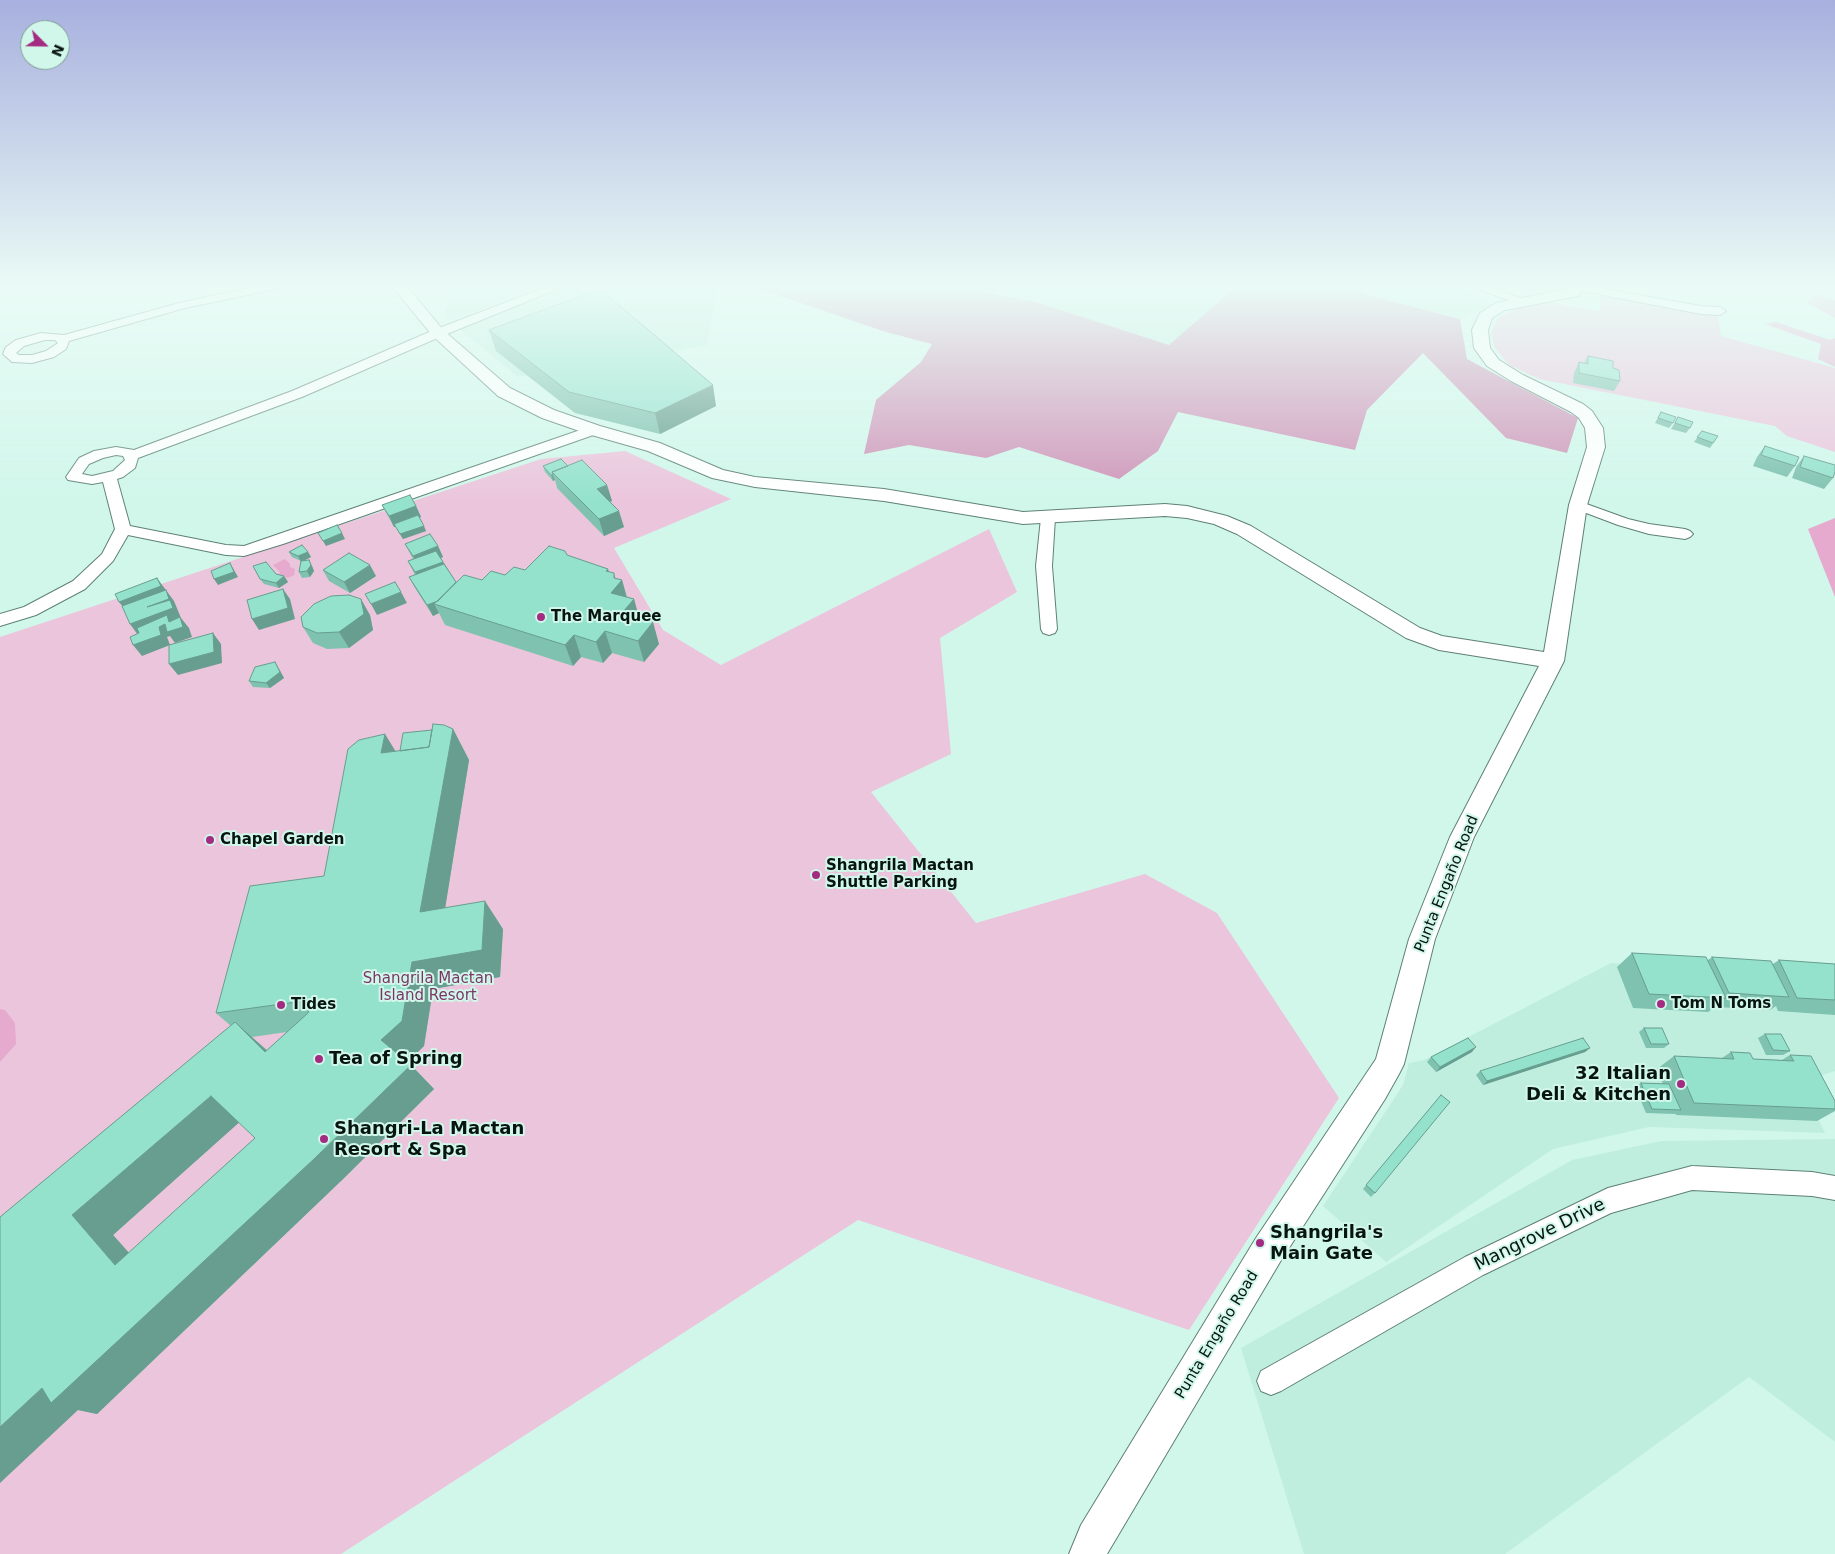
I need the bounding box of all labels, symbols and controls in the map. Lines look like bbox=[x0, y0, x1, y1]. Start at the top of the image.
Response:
north arrow bbox=[20, 20, 70, 70]
text: N bbox=[48, 42, 68, 59]
place label: The Marquee bbox=[551, 608, 662, 626]
marker: The Marquee bbox=[535, 611, 547, 623]
street label: Punta Engaño Road bbox=[1411, 813, 1483, 955]
place label: Chapel Garden bbox=[220, 831, 345, 849]
marker: Chapel Garden bbox=[204, 834, 216, 846]
place label: Shangrila Mactan Shuttle Parking bbox=[826, 857, 974, 892]
marker: Shangrila Mactan Shuttle Parking bbox=[810, 869, 822, 881]
park label: Shangrila Mactan Island Resort bbox=[363, 970, 493, 1005]
place label: Tom N Toms bbox=[1671, 995, 1771, 1013]
place label: Tides bbox=[291, 996, 336, 1014]
marker: Tom N Toms bbox=[1655, 998, 1667, 1010]
marker: Tides bbox=[275, 999, 287, 1011]
place label: Tea of Spring bbox=[329, 1048, 463, 1070]
marker: Tea of Spring bbox=[313, 1053, 325, 1065]
place label: 32 Italian Deli & Kitchen bbox=[1526, 1063, 1671, 1106]
marker: 32 Italian Deli & Kitchen bbox=[1675, 1078, 1687, 1090]
place label: Shangri-La Mactan Resort & Spa bbox=[334, 1118, 524, 1160]
marker: Shangri-La Mactan Resort & Spa bbox=[318, 1133, 330, 1145]
street label: Mangrove Drive bbox=[1471, 1194, 1609, 1276]
place label: Shangrila's Main Gate bbox=[1270, 1222, 1383, 1264]
marker: Shangrila's Main Gate bbox=[1254, 1237, 1266, 1249]
street label: Punta Engaño Road bbox=[1172, 1268, 1262, 1402]

